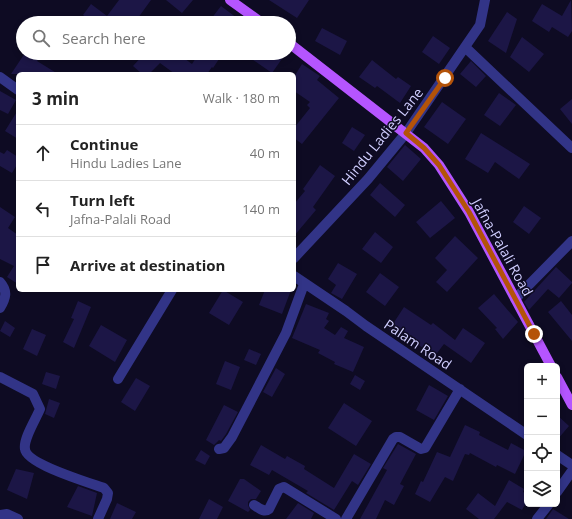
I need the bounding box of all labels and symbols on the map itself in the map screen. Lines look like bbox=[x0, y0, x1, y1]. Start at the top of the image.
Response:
route start bbox=[436, 69, 454, 87]
street label: Hindu Ladies Lane bbox=[337, 83, 427, 189]
street label: Jafna-Palali Road bbox=[467, 193, 538, 299]
street label: Palam Road bbox=[381, 314, 455, 374]
route end bbox=[525, 325, 543, 343]

